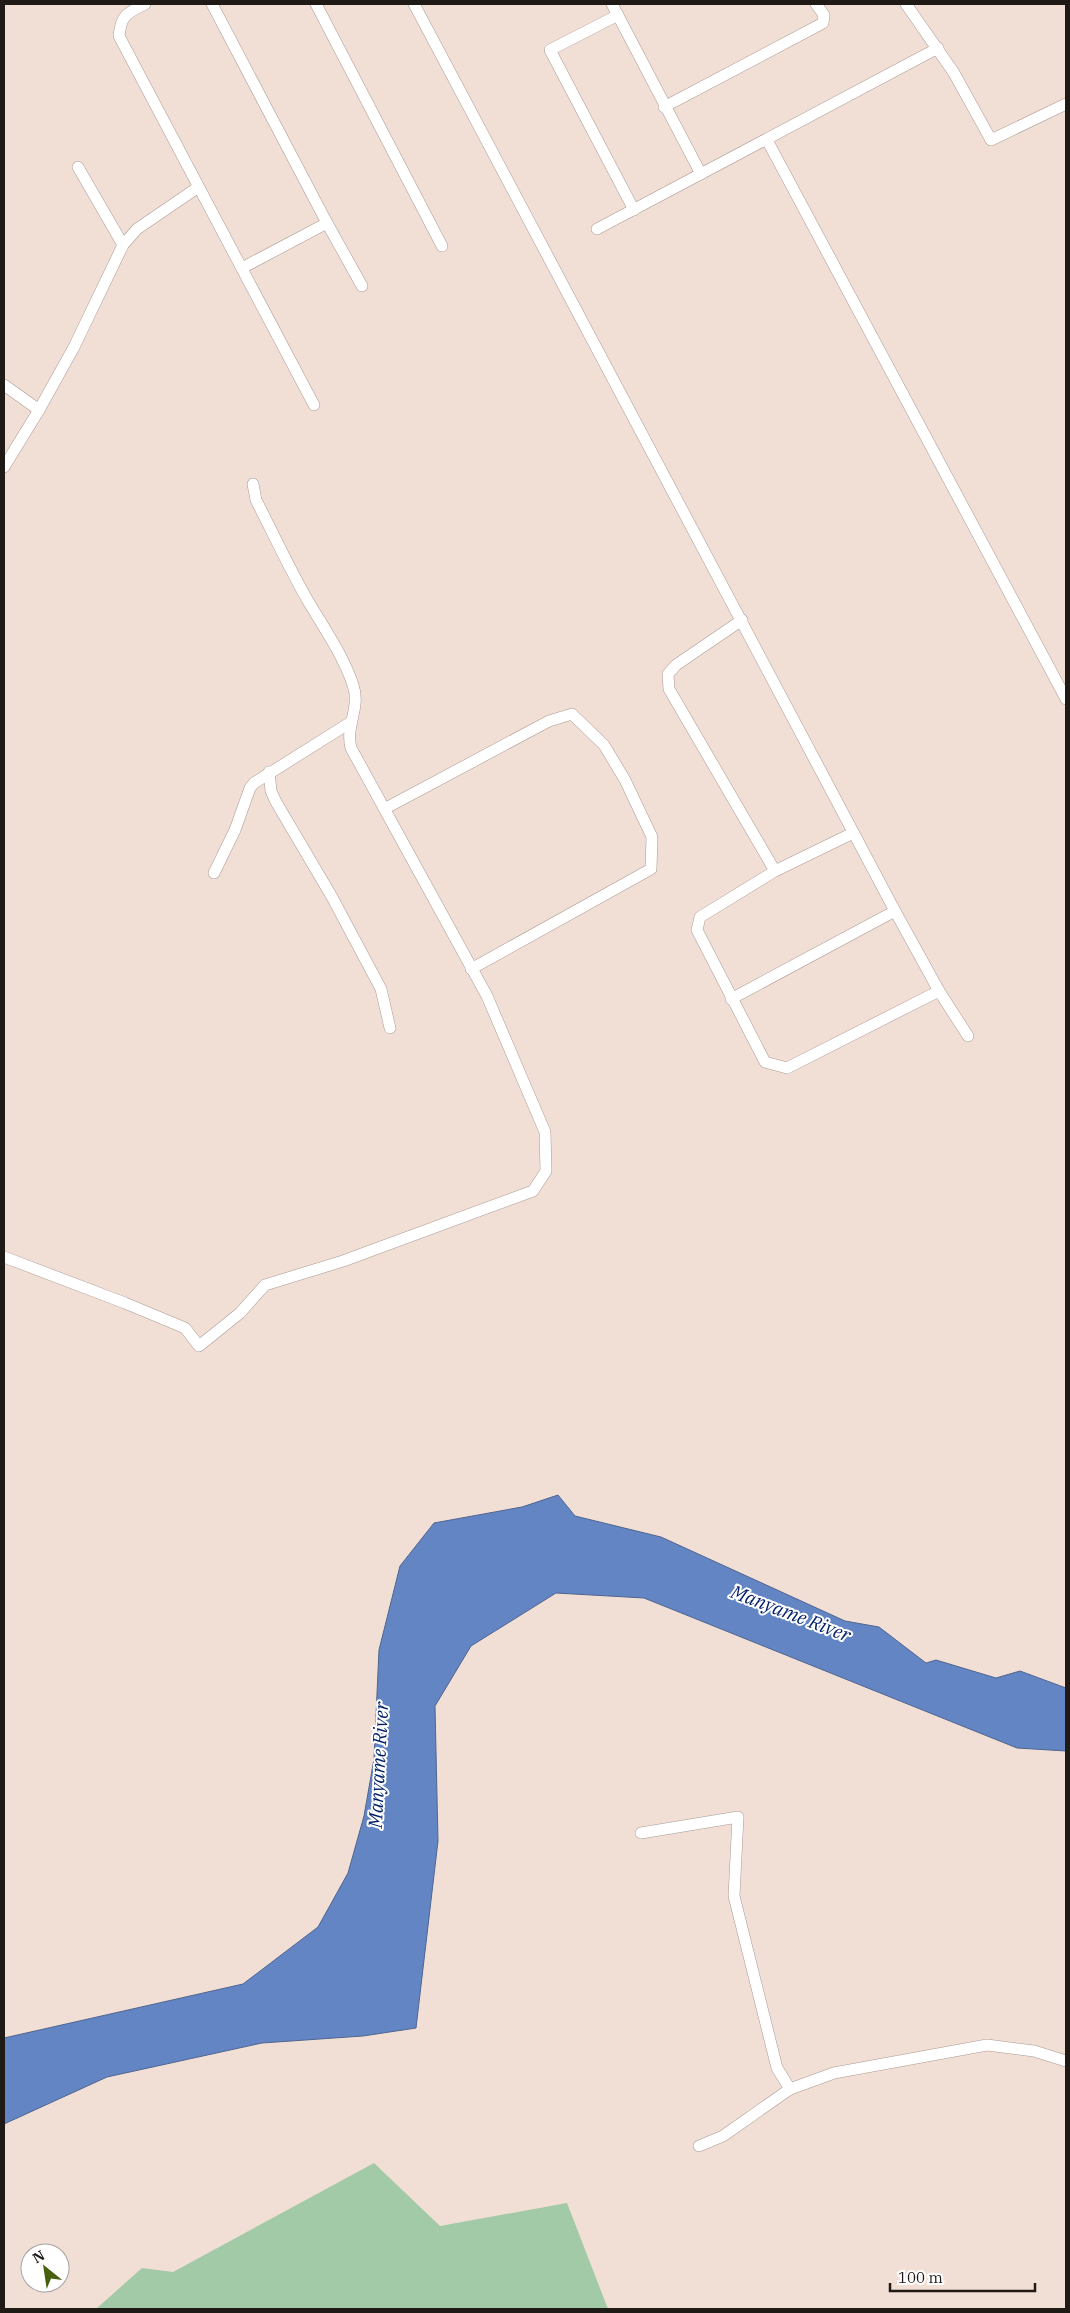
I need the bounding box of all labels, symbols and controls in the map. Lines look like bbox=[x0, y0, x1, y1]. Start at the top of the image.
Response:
water label: Manyame River bbox=[727, 1579, 855, 1647]
water label: Manyame River bbox=[363, 1701, 393, 1830]
north arrow bbox=[20, 2243, 70, 2293]
text: N bbox=[29, 2246, 48, 2267]
scale bar bbox=[890, 2260, 1035, 2292]
text: 100 m bbox=[898, 2268, 943, 2287]

